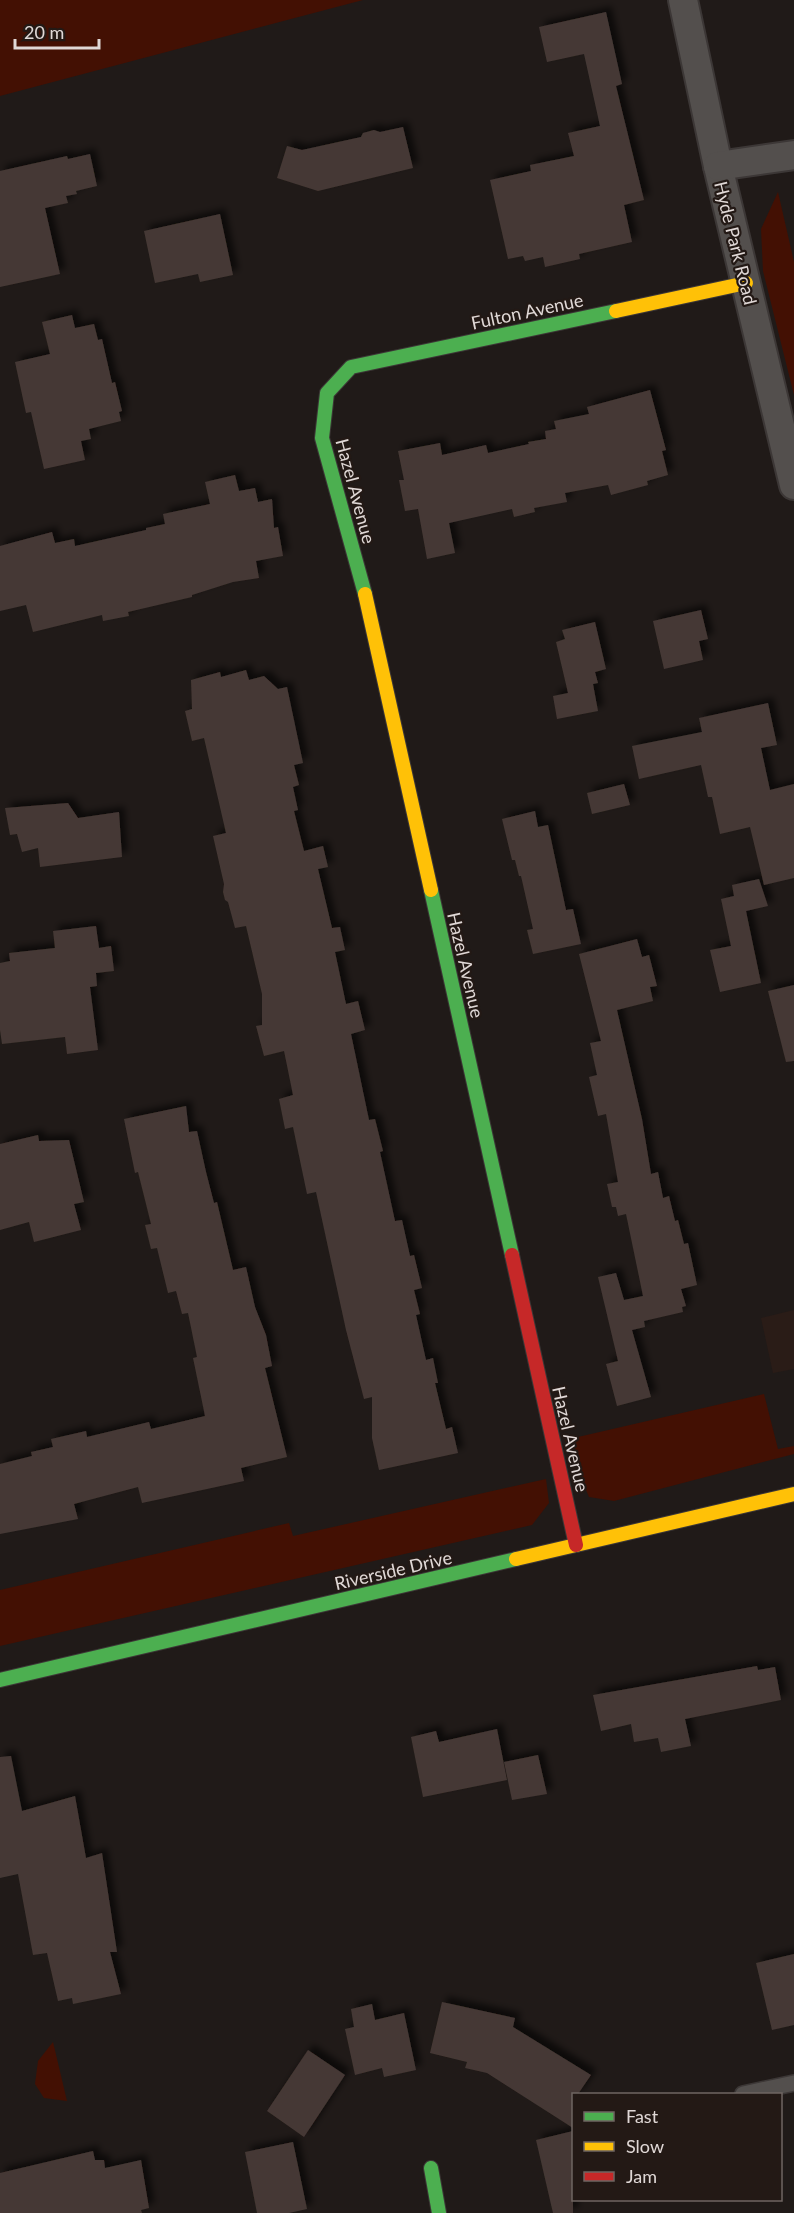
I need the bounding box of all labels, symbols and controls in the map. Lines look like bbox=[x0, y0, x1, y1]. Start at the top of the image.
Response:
scale bar bbox=[15, 12, 99, 50]
text: 20 m bbox=[24, 21, 64, 43]
street label: Hyde Park Road bbox=[710, 179, 762, 307]
street label: Fulton Avenue bbox=[469, 288, 585, 334]
street label: Hazel Avenue bbox=[331, 436, 381, 546]
street label: Hazel Avenue bbox=[443, 910, 489, 1020]
street label: Hazel Avenue bbox=[548, 1384, 594, 1494]
street label: Riverside Drive bbox=[332, 1546, 454, 1594]
legend bbox=[572, 2093, 782, 2201]
text: Fast bbox=[626, 2105, 659, 2127]
text: Slow bbox=[626, 2135, 664, 2157]
text: Jam bbox=[626, 2165, 657, 2187]

